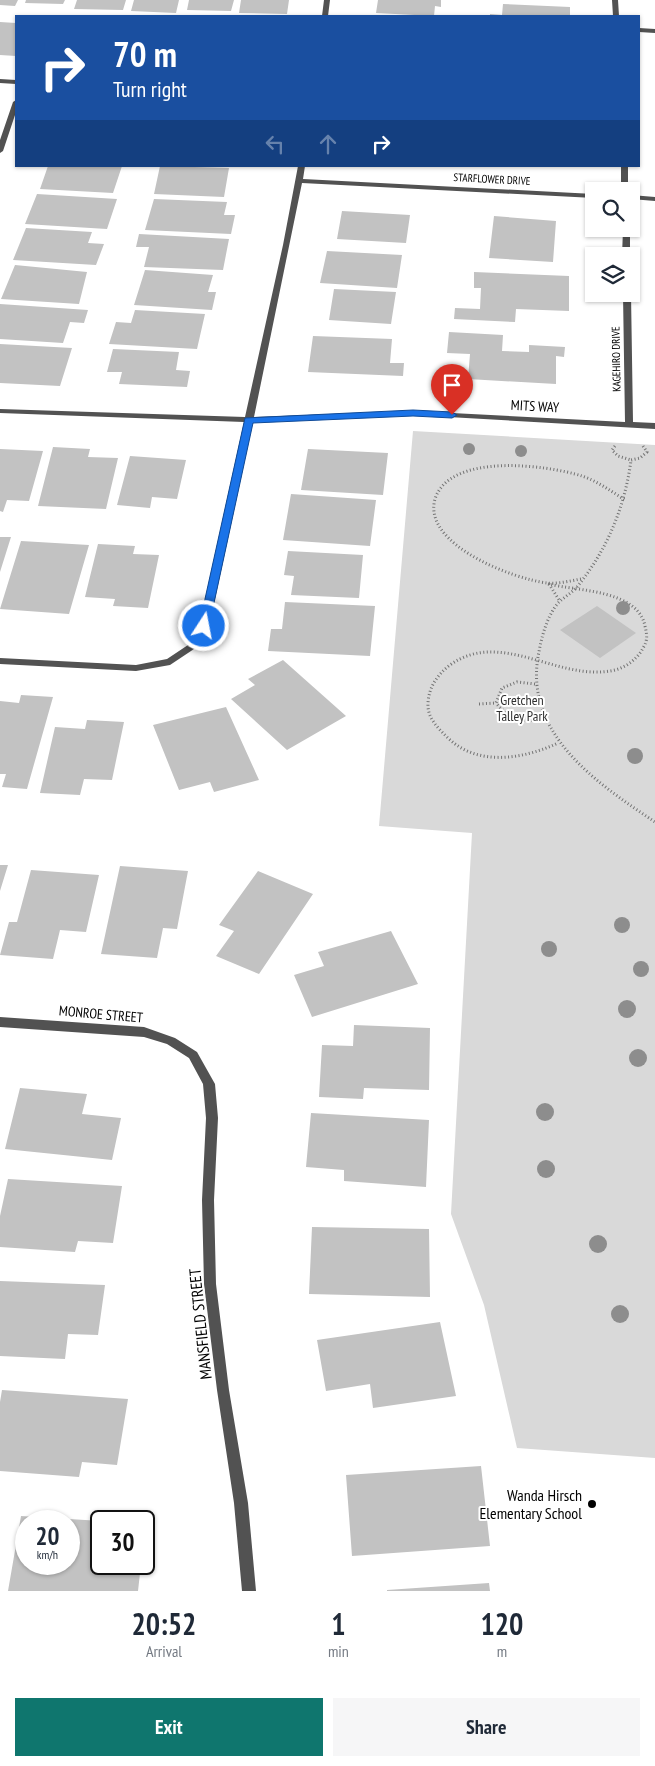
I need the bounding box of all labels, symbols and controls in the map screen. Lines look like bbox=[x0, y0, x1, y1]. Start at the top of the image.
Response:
text: 70 m bbox=[113, 31, 177, 77]
icon: right bbox=[30, 35, 95, 100]
text: Turn right bbox=[113, 75, 187, 103]
icon: left bbox=[261, 130, 289, 158]
icon: ahead bbox=[314, 130, 342, 158]
icon: right bbox=[367, 130, 395, 158]
street label: STARFLOWER DRIVE bbox=[453, 170, 531, 188]
map controls bbox=[585, 182, 640, 302]
button: search bbox=[585, 182, 640, 237]
button: layers bbox=[585, 247, 640, 302]
street label: KAGEHIRO DRIVE bbox=[608, 326, 624, 392]
pin bbox=[431, 364, 473, 415]
icon: arrive bbox=[438, 371, 466, 399]
street label: MITS WAY bbox=[510, 396, 560, 416]
position arrow bbox=[177, 599, 229, 651]
park label: Gretchen Talley Park bbox=[496, 691, 548, 725]
street label: MONROE STREET bbox=[58, 1001, 145, 1027]
street label: MANSFIELD STREET bbox=[184, 1268, 216, 1380]
place label: Wanda Hirsch Elementary School bbox=[479, 1485, 582, 1523]
marker: Wanda Hirsch Elementary School bbox=[586, 1498, 598, 1510]
speed limit sign: 30 bbox=[90, 1510, 155, 1575]
text: 20 bbox=[36, 1520, 59, 1552]
text: km/h bbox=[37, 1547, 58, 1562]
text: 20:52 bbox=[132, 1604, 196, 1643]
text: 1 bbox=[331, 1604, 346, 1643]
text: 120 bbox=[480, 1604, 523, 1643]
text: Arrival bbox=[146, 1641, 182, 1661]
text: min bbox=[328, 1641, 349, 1661]
text: m bbox=[497, 1641, 507, 1661]
button: Exit bbox=[15, 1698, 323, 1756]
button: Share bbox=[333, 1698, 640, 1756]

